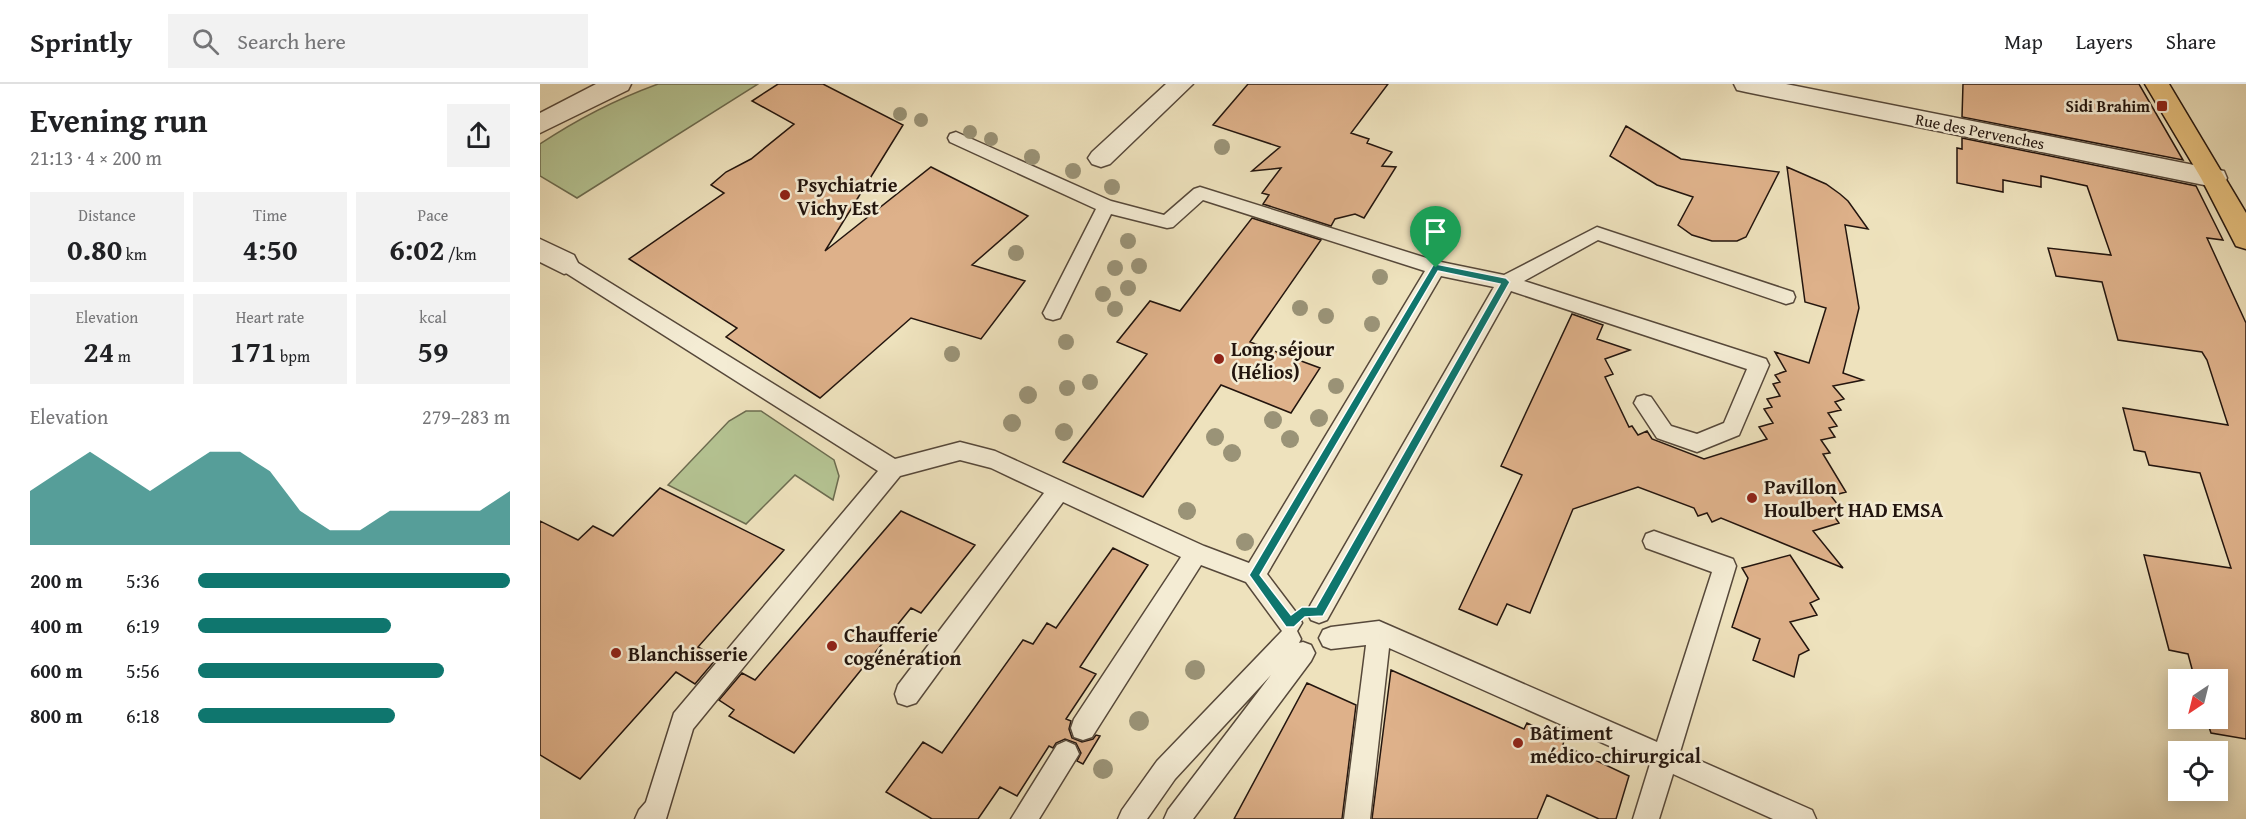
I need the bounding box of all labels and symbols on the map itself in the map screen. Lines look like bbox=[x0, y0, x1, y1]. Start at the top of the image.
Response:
place label: Sidi Brahim bbox=[2066, 94, 2150, 118]
marker: Sidi Brahim bbox=[2155, 99, 2169, 113]
street label: Rue des Pervenches bbox=[1913, 107, 2047, 155]
place label: Psychiatrie Vichy Est bbox=[797, 170, 898, 222]
marker: Psychiatrie Vichy Est bbox=[778, 188, 792, 202]
pin bbox=[1410, 206, 1461, 268]
place label: Long séjour (Hélios) bbox=[1231, 334, 1335, 386]
marker: Long séjour (Hélios) bbox=[1212, 352, 1226, 366]
place label: Pavillon Houlbert HAD EMSA bbox=[1764, 472, 1944, 524]
marker: Pavillon Houlbert HAD EMSA bbox=[1745, 491, 1759, 505]
place label: Chaufferie cogénération bbox=[844, 620, 962, 672]
place label: Blanchisserie bbox=[628, 639, 748, 668]
marker: Chaufferie cogénération bbox=[825, 639, 839, 653]
marker: Blanchisserie bbox=[609, 646, 623, 660]
north arrow bbox=[2168, 669, 2228, 729]
place label: Bâtiment médico-chirurgical bbox=[1530, 718, 1701, 770]
marker: Bâtiment médico-chirurgical bbox=[1511, 736, 1525, 750]

